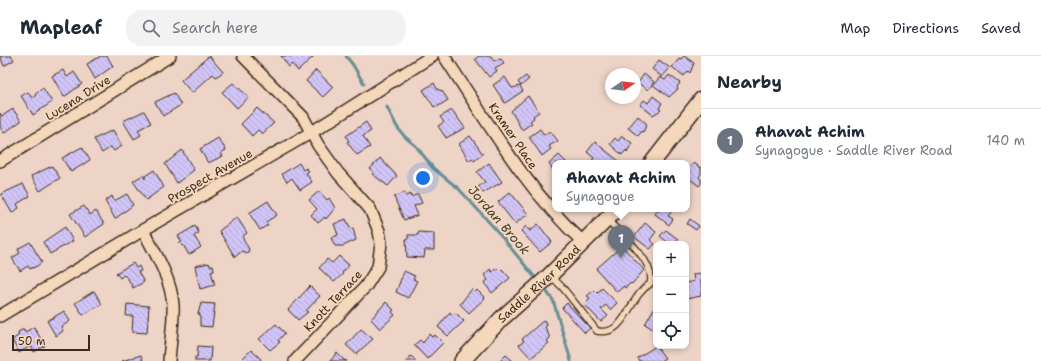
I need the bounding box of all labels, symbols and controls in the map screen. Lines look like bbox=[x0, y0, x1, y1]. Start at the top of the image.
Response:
search box bbox=[126, 10, 406, 46]
text: Mapleaf bbox=[20, 15, 102, 40]
icon: search bbox=[140, 17, 162, 39]
text: Search here bbox=[172, 18, 258, 38]
text: Map bbox=[841, 19, 871, 37]
text: Directions bbox=[893, 19, 959, 37]
text: Saved bbox=[981, 19, 1021, 37]
north arrow bbox=[605, 68, 641, 104]
text: Nearby bbox=[717, 71, 782, 93]
street label: Lucena Drive bbox=[42, 72, 114, 124]
street label: Kramer Place bbox=[485, 100, 541, 172]
text: Ahavat Achim bbox=[755, 122, 865, 142]
text: 1 bbox=[727, 132, 733, 149]
text: 140 m bbox=[986, 132, 1025, 149]
text: Synagogue · Saddle River Road bbox=[755, 142, 953, 159]
street label: Prospect Avenue bbox=[165, 145, 256, 207]
popup bbox=[552, 160, 690, 212]
your location bbox=[413, 168, 433, 188]
text: Ahavat Achim bbox=[566, 168, 676, 188]
water label: Jordan Brook bbox=[464, 182, 534, 259]
text: Synagogue bbox=[566, 188, 635, 205]
pin: 1 bbox=[608, 225, 634, 258]
street label: Saddle River Road bbox=[494, 241, 584, 326]
map controls bbox=[653, 241, 689, 349]
button: + bbox=[653, 241, 689, 277]
street label: Knott Terrace bbox=[300, 267, 366, 335]
button: − bbox=[653, 277, 689, 313]
button: locate bbox=[653, 313, 689, 349]
scale bar bbox=[12, 333, 90, 352]
text: 50 m bbox=[18, 334, 46, 349]

